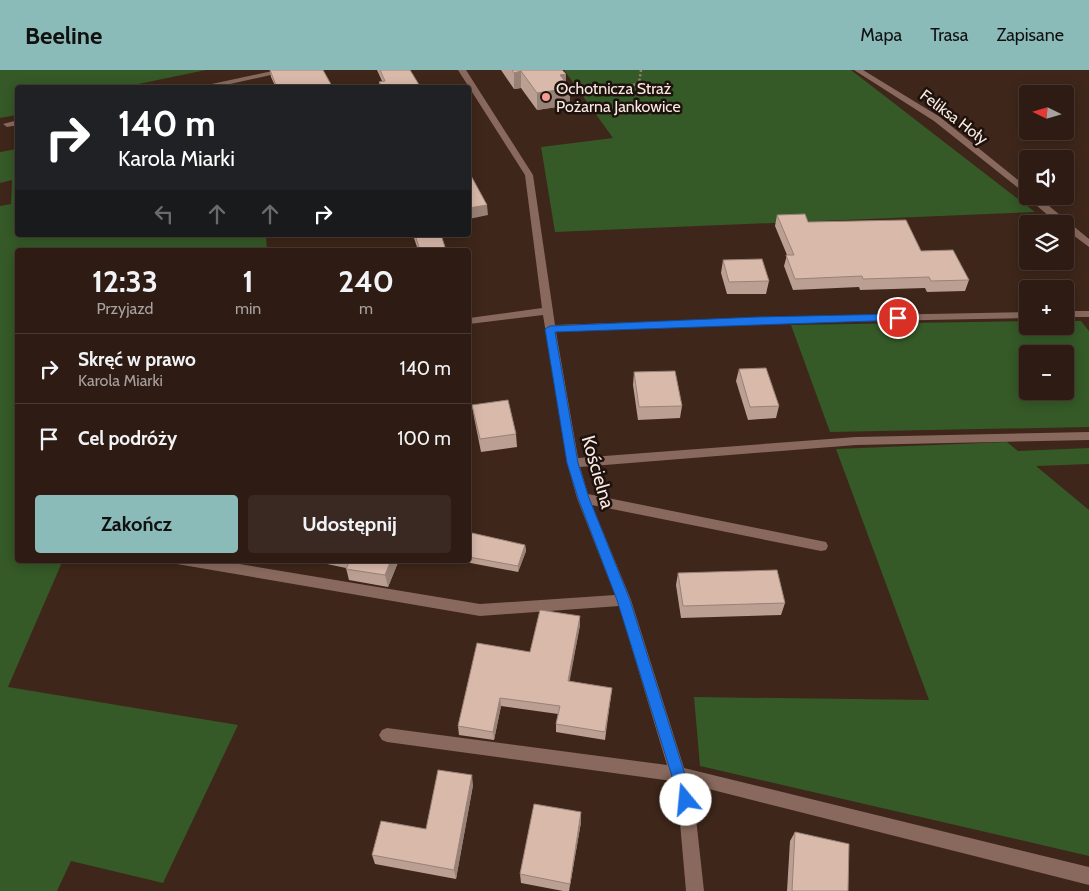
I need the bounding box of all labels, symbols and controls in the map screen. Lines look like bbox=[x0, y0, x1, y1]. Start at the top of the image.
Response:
text: Beeline bbox=[25, 21, 102, 50]
text: Mapa bbox=[860, 24, 902, 46]
text: Trasa bbox=[930, 24, 968, 46]
text: Zapisane bbox=[996, 24, 1064, 46]
place label: Ochotnicza Straż Pożarna Jankowice bbox=[556, 79, 681, 116]
street label: Feliksa Hoły bbox=[916, 85, 992, 149]
north arrow bbox=[1019, 85, 1074, 140]
map controls bbox=[1019, 85, 1074, 400]
marker: Ochotnicza Straż Pożarna Jankowice bbox=[540, 91, 552, 103]
text: 140 m bbox=[118, 102, 216, 145]
icon: right bbox=[35, 105, 100, 170]
text: Karola Miarki bbox=[118, 145, 235, 172]
button: sound bbox=[1019, 150, 1074, 205]
icon: left bbox=[150, 200, 178, 228]
icon: ahead bbox=[203, 200, 231, 228]
icon: ahead bbox=[256, 200, 284, 228]
icon: right bbox=[309, 200, 337, 228]
button: layers bbox=[1019, 215, 1074, 270]
text: 12:33 bbox=[92, 263, 158, 300]
text: 1 bbox=[243, 263, 254, 300]
text: 240 bbox=[338, 263, 394, 300]
button: + bbox=[1019, 280, 1074, 335]
pin bbox=[877, 297, 919, 339]
text: Przyjazd bbox=[96, 299, 153, 318]
text: min bbox=[235, 299, 261, 318]
text: m bbox=[359, 299, 373, 318]
icon: arrive bbox=[884, 304, 912, 332]
button: − bbox=[1019, 345, 1074, 400]
text: Skręć w prawo bbox=[78, 348, 196, 371]
icon: right bbox=[35, 355, 63, 383]
text: 140 m bbox=[400, 357, 451, 380]
text: Karola Miarki bbox=[78, 371, 163, 390]
icon: arrive bbox=[35, 425, 63, 453]
text: Cel podróży bbox=[78, 427, 177, 450]
text: 100 m bbox=[397, 427, 451, 450]
street label: Kościelna bbox=[577, 433, 619, 511]
button: Zakończ bbox=[35, 495, 238, 553]
button: Udostępnij bbox=[248, 495, 451, 553]
position arrow bbox=[659, 773, 711, 825]

